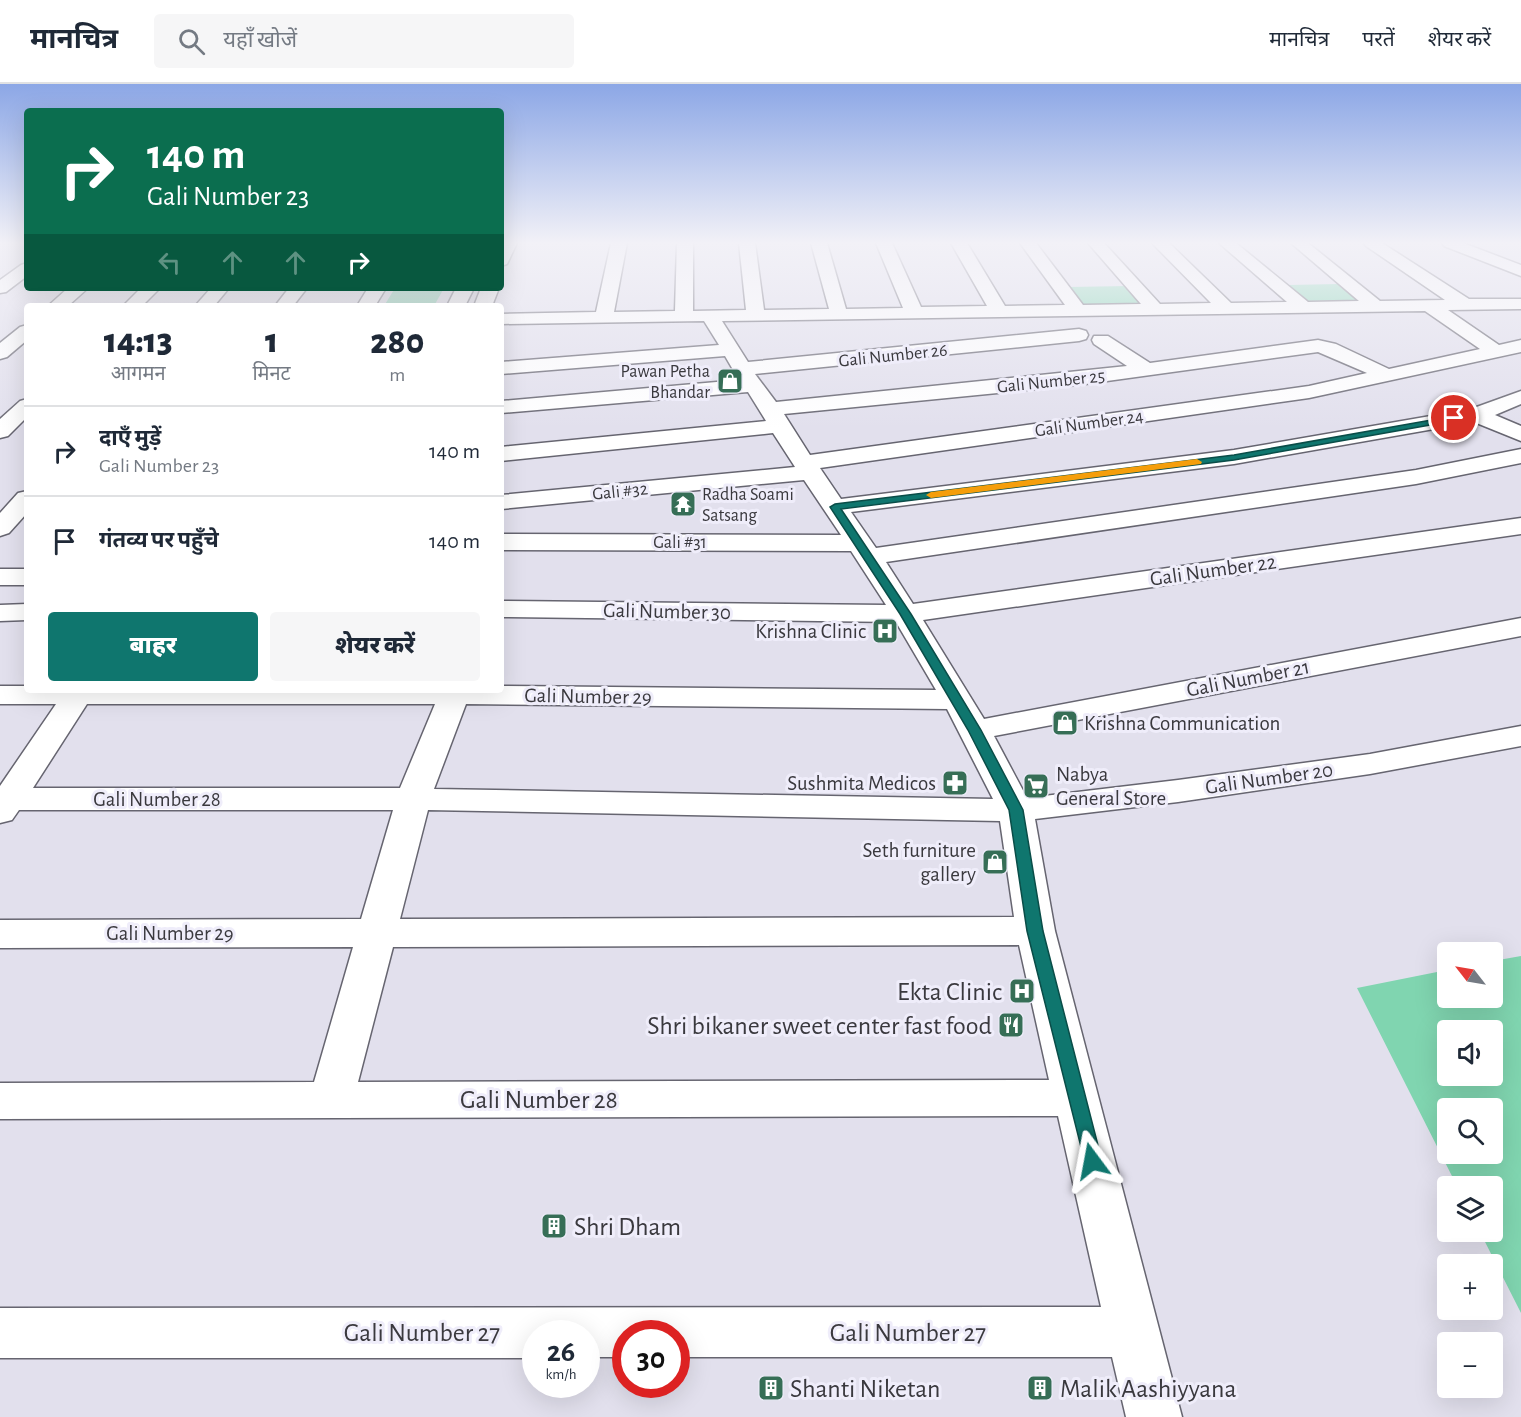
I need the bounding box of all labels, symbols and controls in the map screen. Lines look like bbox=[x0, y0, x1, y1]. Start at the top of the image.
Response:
search box bbox=[154, 14, 574, 68]
icon: search bbox=[175, 25, 208, 58]
text: मानचित्र bbox=[30, 26, 118, 54]
text: यहाँ खोजें bbox=[223, 29, 297, 51]
text: मानचित्र bbox=[1269, 29, 1329, 50]
text: परतें bbox=[1362, 29, 1395, 50]
text: शेयर करें bbox=[1428, 29, 1491, 50]
icon: right bbox=[48, 132, 126, 210]
text: 140 m bbox=[147, 134, 245, 176]
text: Gali Number 23 bbox=[147, 183, 309, 210]
icon: left bbox=[153, 246, 186, 279]
icon: ahead bbox=[216, 246, 249, 279]
icon: ahead bbox=[279, 246, 312, 279]
icon: right bbox=[342, 246, 375, 279]
text: 14:13 bbox=[104, 323, 173, 359]
text: 1 bbox=[265, 323, 278, 359]
text: 280 bbox=[370, 324, 424, 360]
street label: Gali Number 26 bbox=[838, 341, 948, 371]
place label: Pawan Petha Bhandar bbox=[620, 363, 710, 402]
text: आगमन bbox=[111, 364, 166, 384]
text: मिनट bbox=[252, 364, 291, 384]
text: m bbox=[389, 365, 405, 385]
shop icon: Pawan Petha Bhandar bbox=[715, 366, 745, 396]
street label: Gali Number 25 bbox=[996, 367, 1106, 397]
pin bbox=[1428, 392, 1479, 443]
icon: arrive bbox=[1437, 401, 1470, 434]
street label: Gali Number 24 bbox=[1034, 407, 1145, 441]
text: दाएँ मुड़ें bbox=[99, 427, 161, 449]
icon: right bbox=[48, 435, 81, 468]
text: 140 m bbox=[429, 440, 480, 462]
text: Gali Number 23 bbox=[99, 456, 219, 476]
street label: Gali #32 bbox=[592, 480, 649, 504]
place label: Radha Soami Satsang bbox=[702, 486, 794, 525]
temple icon: Radha Soami Satsang bbox=[668, 489, 698, 519]
icon: arrive bbox=[48, 525, 81, 558]
text: गंतव्य पर पहुँचे bbox=[99, 529, 219, 551]
text: 140 m bbox=[429, 530, 480, 552]
street label: Gali #31 bbox=[653, 534, 707, 552]
street label: Gali Number 22 bbox=[1149, 551, 1277, 590]
street label: Gali Number 30 bbox=[603, 600, 731, 623]
button: बाहर bbox=[48, 612, 258, 681]
button: शेयर करें bbox=[270, 612, 480, 681]
hospital icon: Krishna Clinic bbox=[870, 616, 900, 646]
place label: Krishna Clinic bbox=[755, 621, 866, 642]
street label: Gali Number 21 bbox=[1185, 656, 1311, 701]
street label: Gali Number 29 bbox=[524, 685, 652, 708]
shop icon: Krishna Communication bbox=[1050, 708, 1080, 738]
place label: Krishna Communication bbox=[1084, 713, 1280, 734]
street label: Gali Number 20 bbox=[1204, 759, 1334, 798]
place label: Nabya General Store bbox=[1056, 764, 1166, 809]
pharmacy icon: Sushmita Medicos bbox=[940, 768, 970, 798]
supermarket icon: Nabya General Store bbox=[1021, 771, 1051, 801]
place label: Sushmita Medicos bbox=[787, 773, 936, 794]
street label: Gali Number 28 bbox=[93, 789, 221, 810]
place label: Seth furniture gallery bbox=[863, 840, 976, 885]
shop icon: Seth furniture gallery bbox=[980, 847, 1010, 877]
street label: Gali Number 29 bbox=[106, 923, 234, 944]
north arrow bbox=[1437, 942, 1503, 1008]
map controls bbox=[1437, 942, 1503, 1398]
hospital icon: Ekta Clinic bbox=[1007, 976, 1037, 1006]
place label: Ekta Clinic bbox=[897, 979, 1002, 1005]
restaurant icon: Shri bikaner sweet center fast food bbox=[996, 1010, 1026, 1040]
place label: Shri bikaner sweet center fast food bbox=[647, 1013, 992, 1039]
button: sound bbox=[1437, 1020, 1503, 1086]
street label: Gali Number 28 bbox=[460, 1087, 618, 1113]
button: search bbox=[1437, 1098, 1503, 1164]
position arrow bbox=[1060, 1129, 1124, 1193]
button: layers bbox=[1437, 1176, 1503, 1242]
building icon: Shri Dham bbox=[539, 1211, 569, 1241]
place label: Shri Dham bbox=[574, 1214, 681, 1240]
button: + bbox=[1437, 1254, 1503, 1320]
street label: Gali Number 27 bbox=[344, 1320, 500, 1346]
speed limit sign: 30 bbox=[612, 1320, 690, 1398]
street label: Gali Number 27 bbox=[830, 1320, 986, 1346]
button: − bbox=[1437, 1332, 1503, 1398]
text: 26 bbox=[547, 1337, 575, 1367]
text: km/h bbox=[546, 1367, 576, 1382]
building icon: Shanti Niketan bbox=[756, 1373, 786, 1403]
building icon: Malik Aashiyyana bbox=[1025, 1373, 1055, 1403]
place label: Shanti Niketan bbox=[790, 1376, 941, 1402]
place label: Malik Aashiyyana bbox=[1060, 1376, 1237, 1402]

